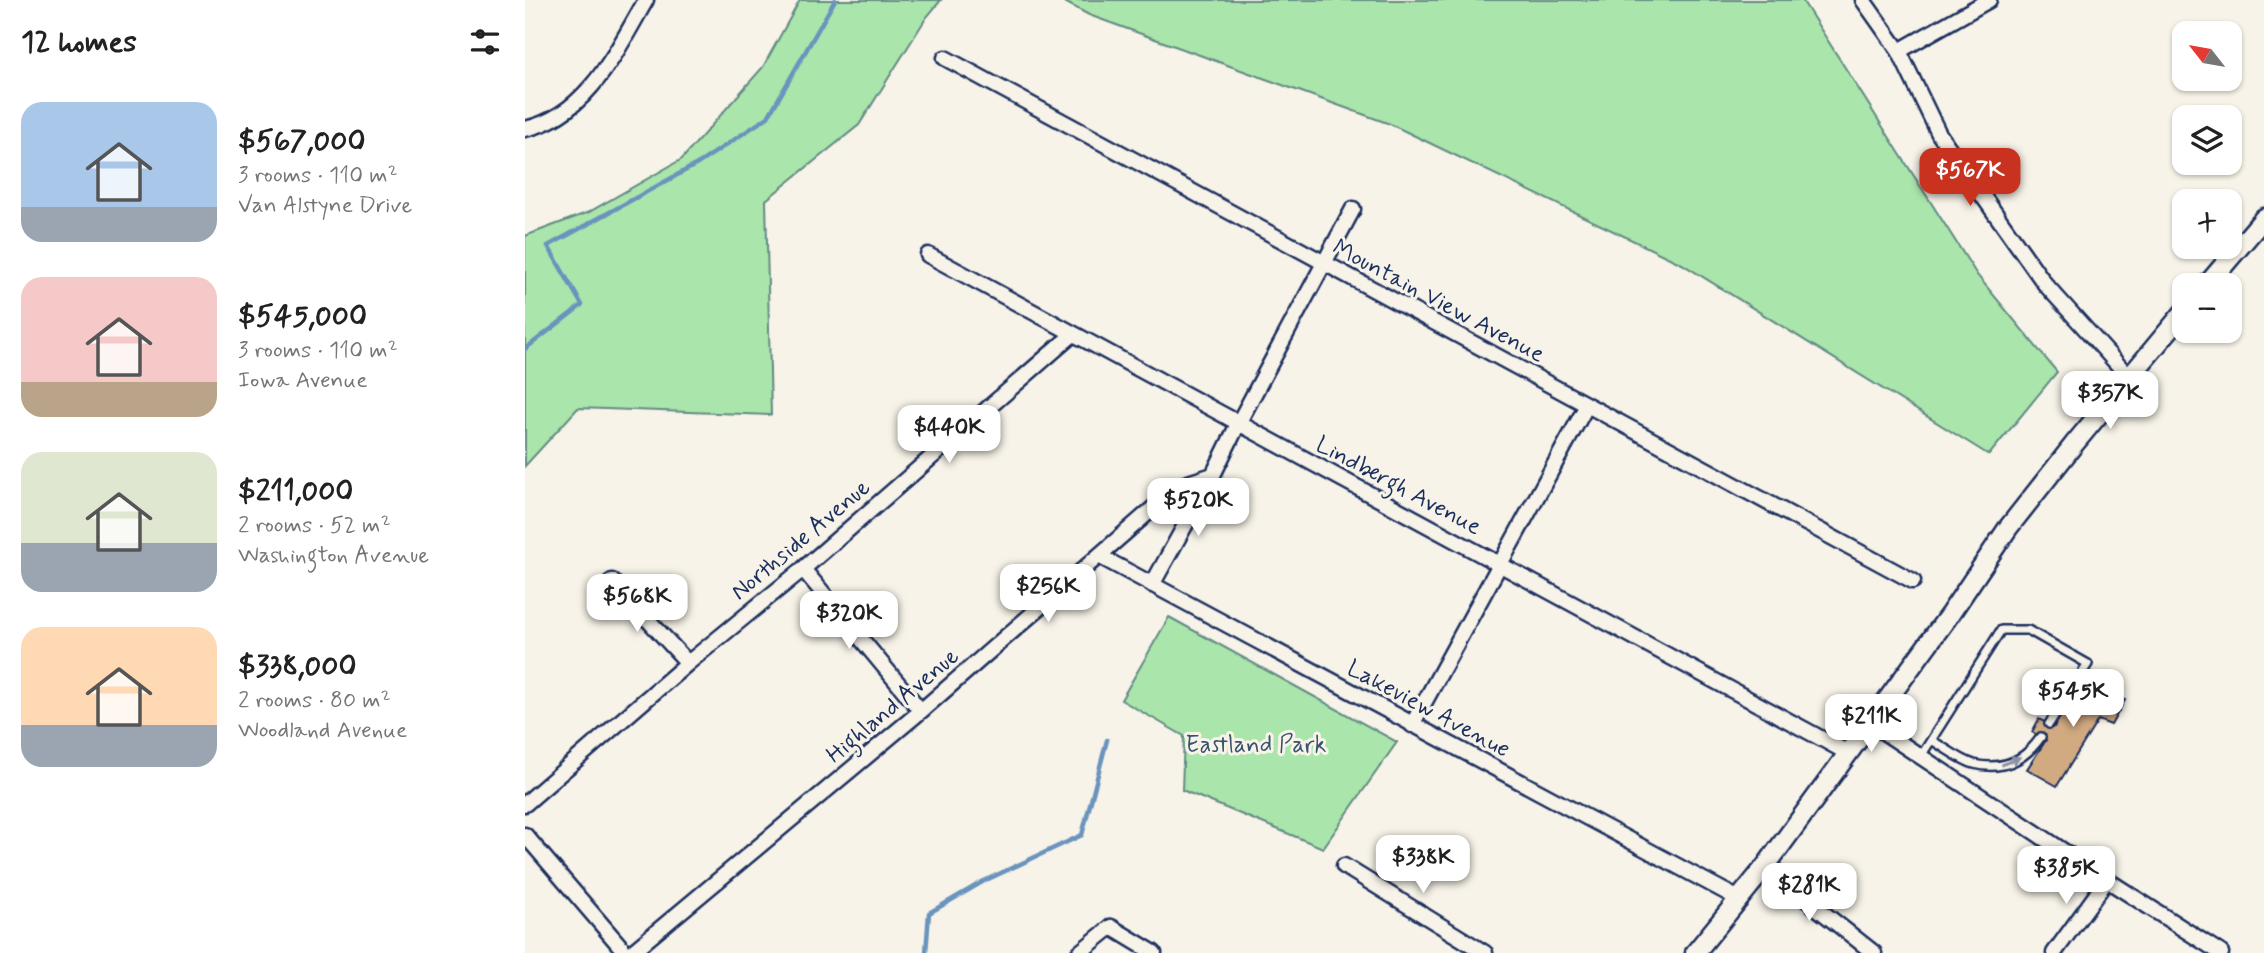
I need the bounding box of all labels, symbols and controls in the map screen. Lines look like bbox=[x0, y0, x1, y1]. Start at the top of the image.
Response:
north arrow bbox=[2172, 21, 2242, 91]
map controls bbox=[2172, 21, 2242, 343]
text: 12 homes bbox=[21, 23, 137, 62]
icon: filters bbox=[466, 23, 504, 61]
button: layers bbox=[2172, 105, 2242, 175]
text: $567,000 bbox=[238, 122, 365, 161]
icon: home bbox=[77, 130, 161, 214]
pin: $567K bbox=[1921, 148, 2019, 208]
text: $567K bbox=[1935, 156, 2005, 186]
text: 3 rooms · 110 m² bbox=[238, 161, 398, 191]
button: + bbox=[2172, 189, 2242, 259]
text: Van Alstyne Drive bbox=[238, 191, 412, 221]
street label: Mountain View Avenue bbox=[1327, 232, 1550, 370]
button: − bbox=[2172, 273, 2242, 343]
text: $545,000 bbox=[238, 297, 367, 336]
icon: home bbox=[77, 305, 161, 389]
text: 3 rooms · 110 m² bbox=[238, 336, 398, 366]
text: Iowa Avenue bbox=[238, 366, 367, 396]
pin: $357K bbox=[2061, 372, 2159, 431]
text: $357K bbox=[2077, 379, 2143, 409]
pin: $440K bbox=[900, 406, 998, 465]
text: $440K bbox=[914, 413, 984, 443]
street label: Lindbergh Avenue bbox=[1309, 430, 1487, 546]
text: $211,000 bbox=[238, 472, 353, 511]
street label: Northside Avenue bbox=[725, 473, 877, 608]
pin: $520K bbox=[1149, 478, 1247, 538]
icon: home bbox=[77, 480, 161, 564]
text: $520K bbox=[1163, 486, 1233, 516]
text: 2 rooms · 52 m² bbox=[238, 511, 391, 541]
text: Washington Avenue bbox=[238, 541, 429, 571]
pin: $256K bbox=[999, 564, 1097, 624]
text: $256K bbox=[1016, 572, 1080, 602]
pin: $568K bbox=[588, 574, 686, 634]
text: $568K bbox=[603, 582, 671, 612]
pin: $320K bbox=[800, 592, 898, 651]
text: $320K bbox=[816, 599, 882, 629]
street label: Highland Avenue bbox=[820, 641, 968, 773]
text: $338,000 bbox=[238, 647, 357, 686]
street label: Lakeview Avenue bbox=[1341, 653, 1515, 765]
icon: home bbox=[77, 655, 161, 739]
pin: $545K bbox=[2024, 670, 2122, 729]
text: $545K bbox=[2038, 677, 2108, 707]
text: 2 rooms · 80 m² bbox=[238, 686, 391, 716]
pin: $211K bbox=[1822, 694, 1920, 754]
text: $211K bbox=[1841, 702, 1901, 732]
text: Woodland Avenue bbox=[238, 716, 407, 746]
park label: Eastland Park bbox=[1186, 730, 1327, 761]
one-way arrow bbox=[2001, 756, 2022, 767]
pin: $338K bbox=[1374, 836, 1472, 895]
text: $338K bbox=[1392, 843, 1454, 873]
pin: $385K bbox=[2017, 846, 2115, 906]
text: $385K bbox=[2033, 854, 2099, 884]
pin: $281K bbox=[1760, 864, 1858, 923]
text: $281K bbox=[1778, 871, 1840, 901]

